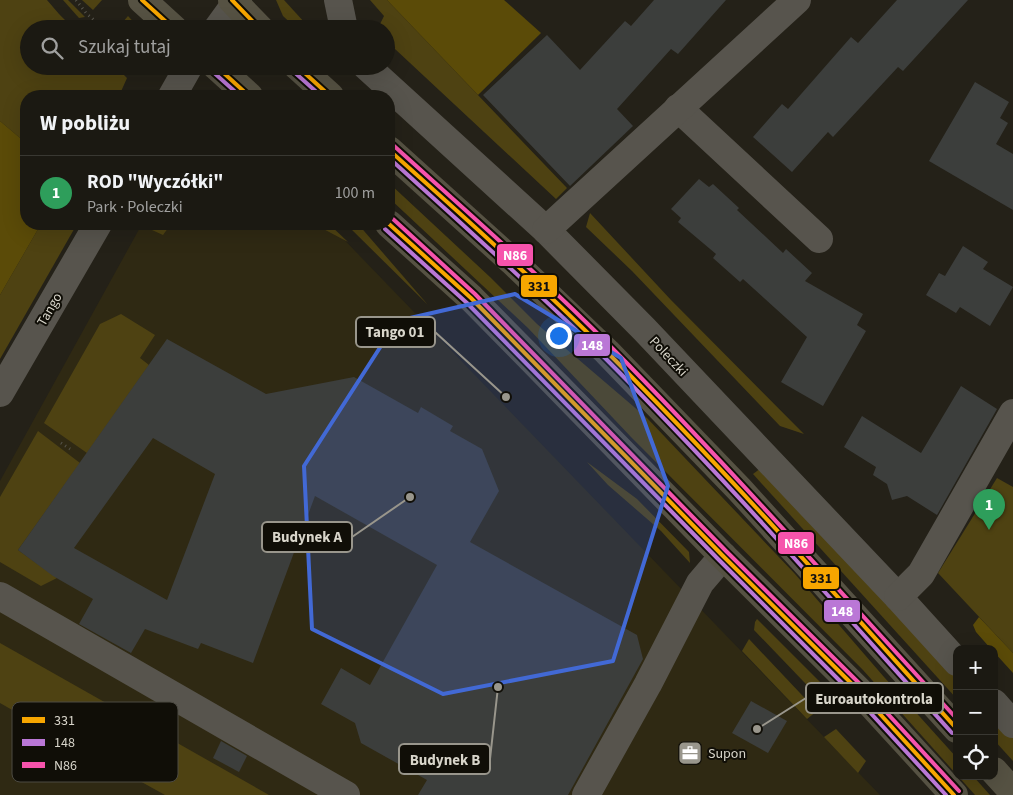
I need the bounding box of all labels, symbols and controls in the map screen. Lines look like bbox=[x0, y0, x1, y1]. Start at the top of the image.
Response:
search box bbox=[20, 20, 395, 75]
icon: search bbox=[38, 34, 66, 62]
text: Szukaj tutaj bbox=[78, 34, 171, 61]
text: W pobliżu bbox=[40, 108, 130, 138]
text: ROD "Wyczółki" bbox=[87, 169, 224, 196]
text: 1 bbox=[52, 182, 60, 204]
text: 100 m bbox=[335, 182, 375, 204]
text: Park · Poleczki bbox=[87, 196, 183, 218]
line badge: N86 bbox=[496, 243, 534, 267]
text: N86 bbox=[503, 246, 527, 266]
line badge: 331 bbox=[520, 274, 558, 298]
text: 331 bbox=[528, 277, 550, 297]
street label: Tango bbox=[32, 289, 67, 330]
callout: Tango 01 bbox=[356, 317, 435, 347]
text: Tango 01 bbox=[366, 322, 424, 343]
your location bbox=[546, 323, 572, 349]
street label: Poleczki bbox=[644, 332, 692, 381]
line badge: 148 bbox=[573, 333, 611, 357]
text: 148 bbox=[581, 336, 603, 356]
pin: 1 bbox=[973, 489, 1005, 530]
callout: Budynek A bbox=[262, 522, 352, 552]
text: Budynek A bbox=[272, 527, 342, 548]
line badge: N86 bbox=[777, 531, 815, 555]
text: N86 bbox=[784, 534, 808, 554]
line badge: 331 bbox=[802, 566, 840, 590]
text: 331 bbox=[810, 569, 832, 589]
line badge: 148 bbox=[823, 599, 861, 623]
text: 148 bbox=[831, 602, 853, 622]
map controls bbox=[953, 645, 998, 780]
button: + bbox=[953, 645, 998, 690]
callout: Euroautokontrola bbox=[806, 683, 943, 713]
text: Euroautokontrola bbox=[815, 689, 933, 710]
button: − bbox=[953, 690, 998, 735]
legend bbox=[12, 702, 178, 782]
text: 331 bbox=[54, 711, 75, 731]
text: 148 bbox=[54, 733, 75, 753]
button: locate bbox=[953, 735, 998, 780]
office icon: Supon bbox=[677, 740, 703, 766]
callout: Budynek B bbox=[399, 744, 490, 774]
place label: Supon bbox=[708, 744, 746, 764]
text: Budynek B bbox=[410, 750, 480, 771]
text: N86 bbox=[54, 756, 77, 776]

